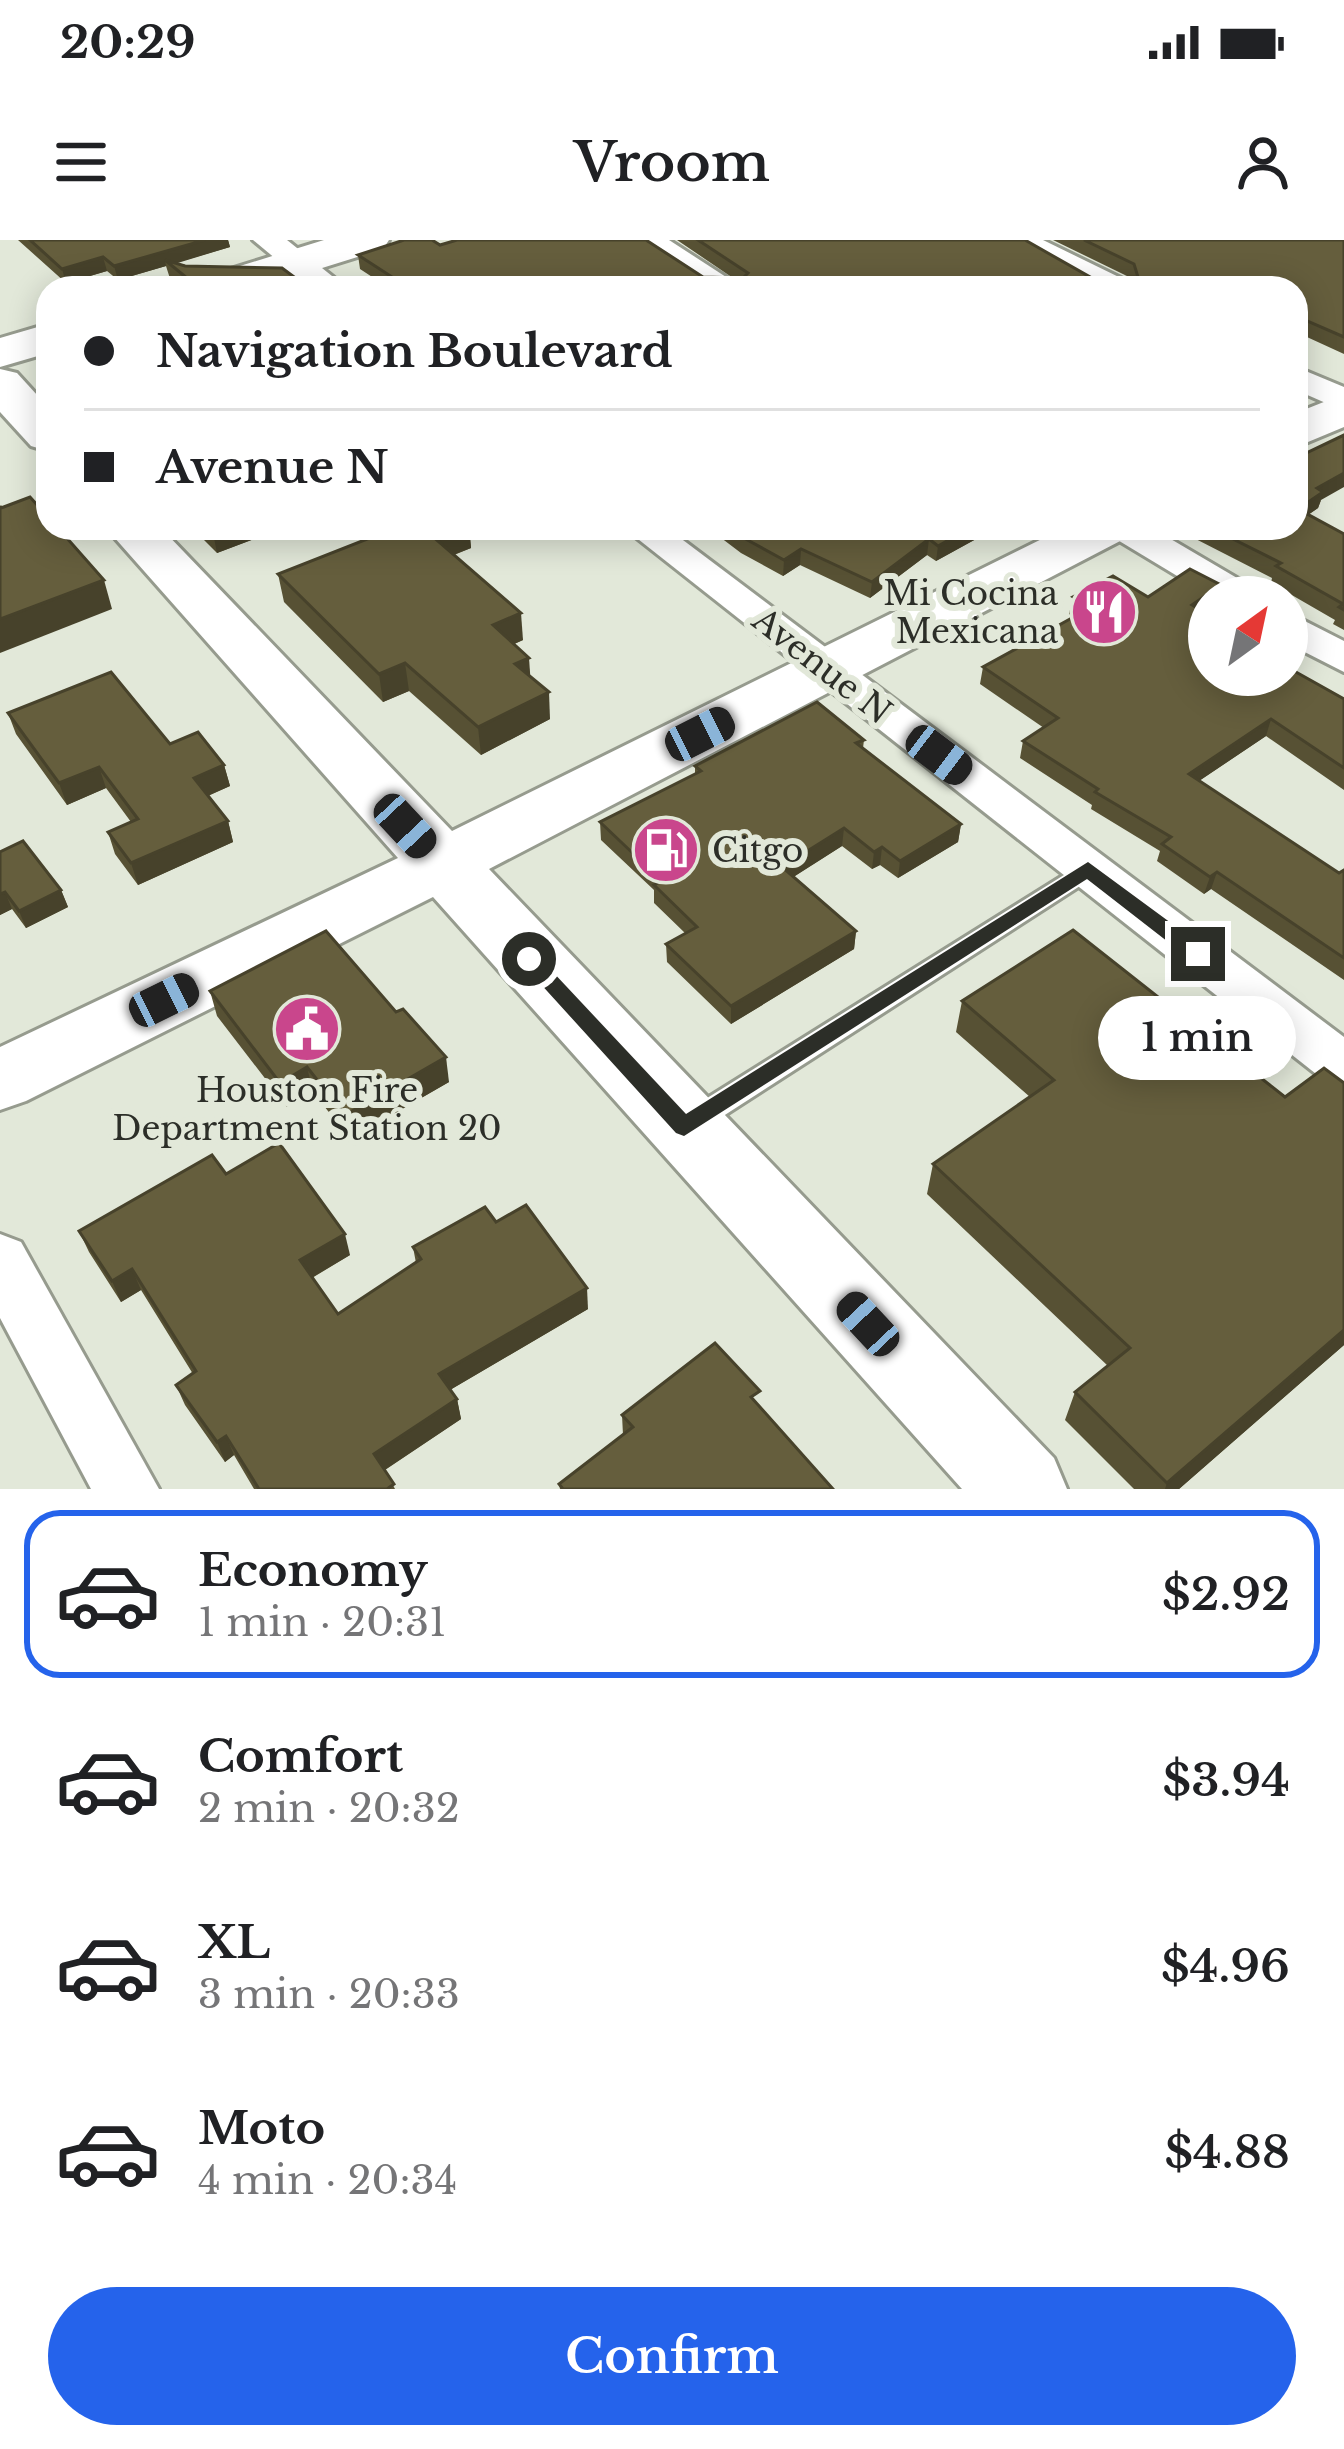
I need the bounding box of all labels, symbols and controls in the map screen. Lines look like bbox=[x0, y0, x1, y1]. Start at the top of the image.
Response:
text: 20:29 bbox=[60, 14, 196, 70]
icon: menu bbox=[48, 129, 114, 195]
text: Vroom bbox=[574, 129, 770, 196]
icon: person bbox=[1230, 129, 1296, 195]
text: Navigation Boulevard bbox=[156, 323, 673, 379]
text: Avenue N bbox=[156, 439, 389, 495]
place label: Mi Cocina Mexicana bbox=[883, 573, 1059, 652]
north arrow bbox=[1188, 576, 1308, 696]
map controls bbox=[1188, 576, 1308, 696]
restaurant icon: Mi Cocina Mexicana bbox=[1069, 577, 1139, 647]
street label: Avenue N bbox=[744, 598, 900, 733]
car bbox=[660, 702, 740, 766]
car bbox=[899, 719, 979, 791]
car bbox=[367, 787, 443, 865]
fuel station icon: Citgo bbox=[631, 815, 701, 885]
place label: Citgo bbox=[712, 830, 803, 871]
route end bbox=[1171, 927, 1225, 981]
route start bbox=[502, 932, 556, 986]
car bbox=[124, 968, 204, 1032]
public building icon: Houston Fire Department Station 20 bbox=[272, 994, 342, 1064]
callout: 1 min bbox=[1099, 996, 1297, 1080]
text: 1 min bbox=[1141, 1013, 1253, 1062]
place label: Houston Fire Department Station 20 bbox=[112, 1070, 502, 1149]
car bbox=[830, 1285, 906, 1363]
icon: car bbox=[54, 1540, 162, 1648]
text: Economy bbox=[198, 1542, 428, 1598]
text: $2.92 bbox=[1162, 1566, 1290, 1622]
text: 1 min · 20:31 bbox=[198, 1598, 447, 1647]
icon: car bbox=[54, 1726, 162, 1834]
text: Comfort bbox=[198, 1728, 403, 1784]
text: $3.94 bbox=[1163, 1752, 1290, 1808]
text: 2 min · 20:32 bbox=[198, 1784, 460, 1833]
icon: car bbox=[54, 1912, 162, 2020]
text: XL bbox=[198, 1914, 270, 1970]
text: $4.96 bbox=[1161, 1938, 1290, 1994]
text: 3 min · 20:33 bbox=[198, 1970, 460, 2019]
icon: car bbox=[54, 2098, 162, 2206]
text: Moto bbox=[198, 2100, 325, 2156]
text: $4.88 bbox=[1164, 2124, 1290, 2180]
text: 4 min · 20:34 bbox=[198, 2156, 457, 2205]
button: Confirm bbox=[48, 2287, 1296, 2425]

